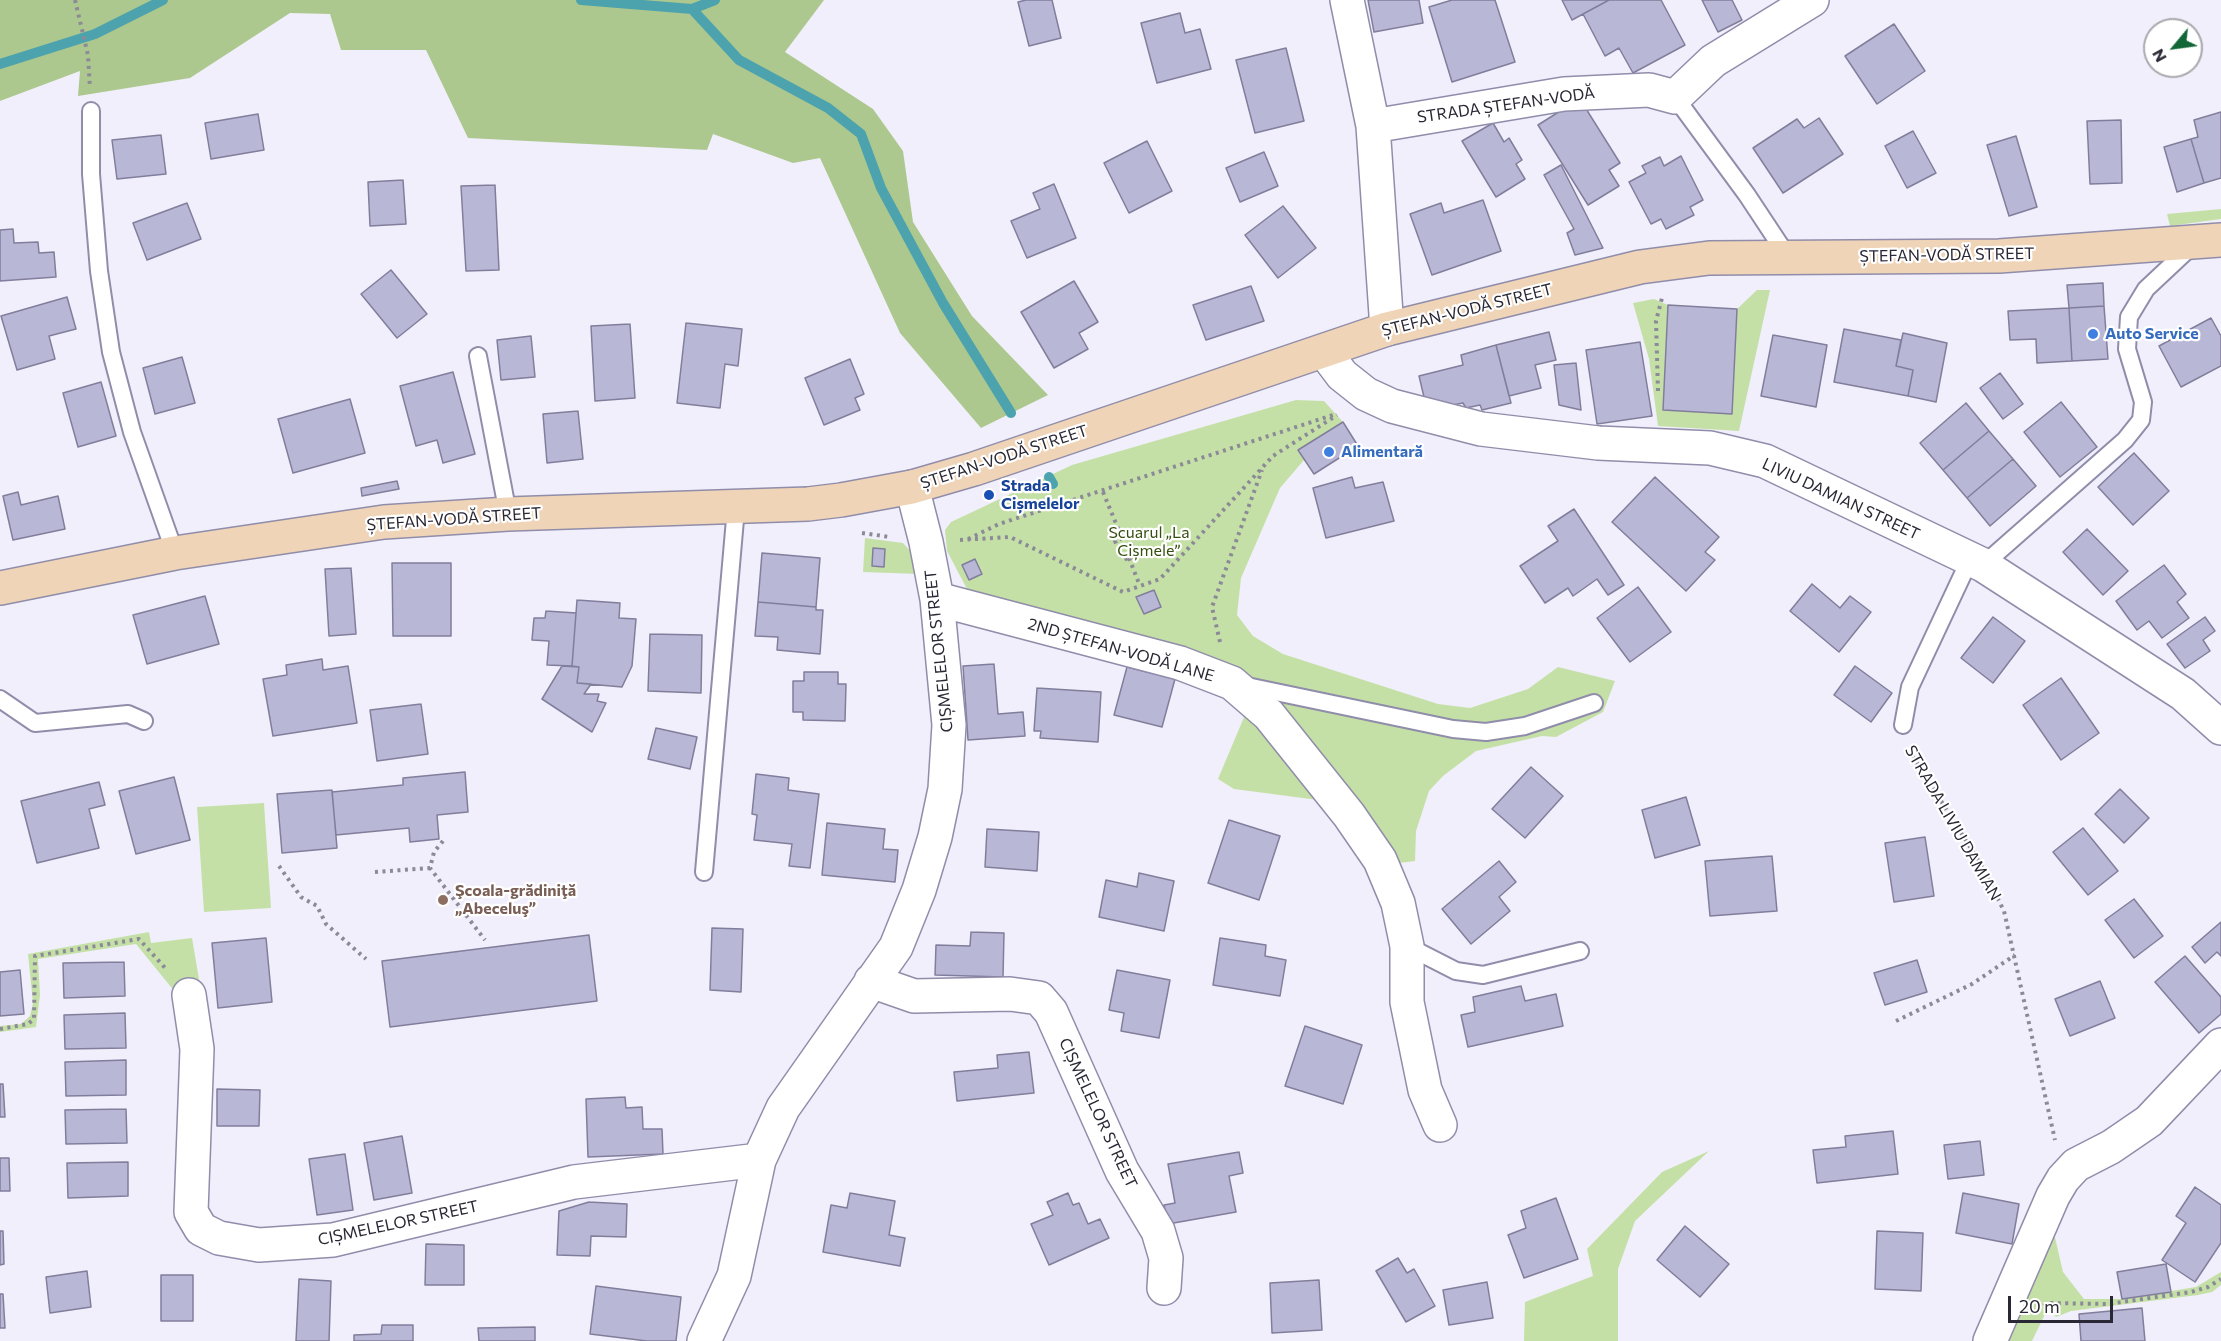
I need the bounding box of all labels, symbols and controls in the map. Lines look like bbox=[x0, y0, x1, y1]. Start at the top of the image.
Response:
north arrow bbox=[2143, 18, 2203, 78]
text: N bbox=[2147, 46, 2170, 66]
street label: STRADA ȘTEFAN-VODĂ bbox=[1416, 83, 1596, 127]
street label: ȘTEFAN-VODĂ STREET bbox=[1859, 244, 2035, 266]
street label: ȘTEFAN-VODĂ STREET bbox=[1380, 280, 1554, 340]
place label: Auto Service bbox=[2105, 324, 2199, 344]
marker: Auto Service bbox=[2086, 327, 2100, 341]
street label: ȘTEFAN-VODĂ STREET bbox=[918, 421, 1090, 493]
place label: Alimentară bbox=[1341, 442, 1423, 462]
marker: Alimentară bbox=[1322, 445, 1336, 459]
street label: LIVIU DAMIAN STREET bbox=[1759, 454, 1923, 544]
place label: Strada Cișmelelor bbox=[1001, 476, 1080, 514]
marker: Strada Cișmelelor bbox=[982, 488, 996, 502]
street label: ȘTEFAN-VODĂ STREET bbox=[366, 503, 542, 535]
park label: Scuarul „La Cișmele” bbox=[1108, 523, 1190, 561]
street label: CIȘMELELOR STREET bbox=[921, 569, 957, 733]
street label: 2ND ȘTEFAN-VODĂ LANE bbox=[1026, 614, 1216, 686]
street label: STRADA LIVIU DAMIAN bbox=[1901, 742, 2005, 904]
place label: Şcoala-grădiniţă „Abeceluş” bbox=[455, 881, 576, 919]
marker: Şcoala-grădiniţă „Abeceluş” bbox=[436, 893, 450, 907]
street label: CIȘMELELOR STREET bbox=[1055, 1035, 1141, 1191]
street label: CIȘMELELOR STREET bbox=[316, 1197, 480, 1249]
scale bar bbox=[2011, 1284, 2116, 1322]
text: 20 m bbox=[2019, 1295, 2060, 1317]

